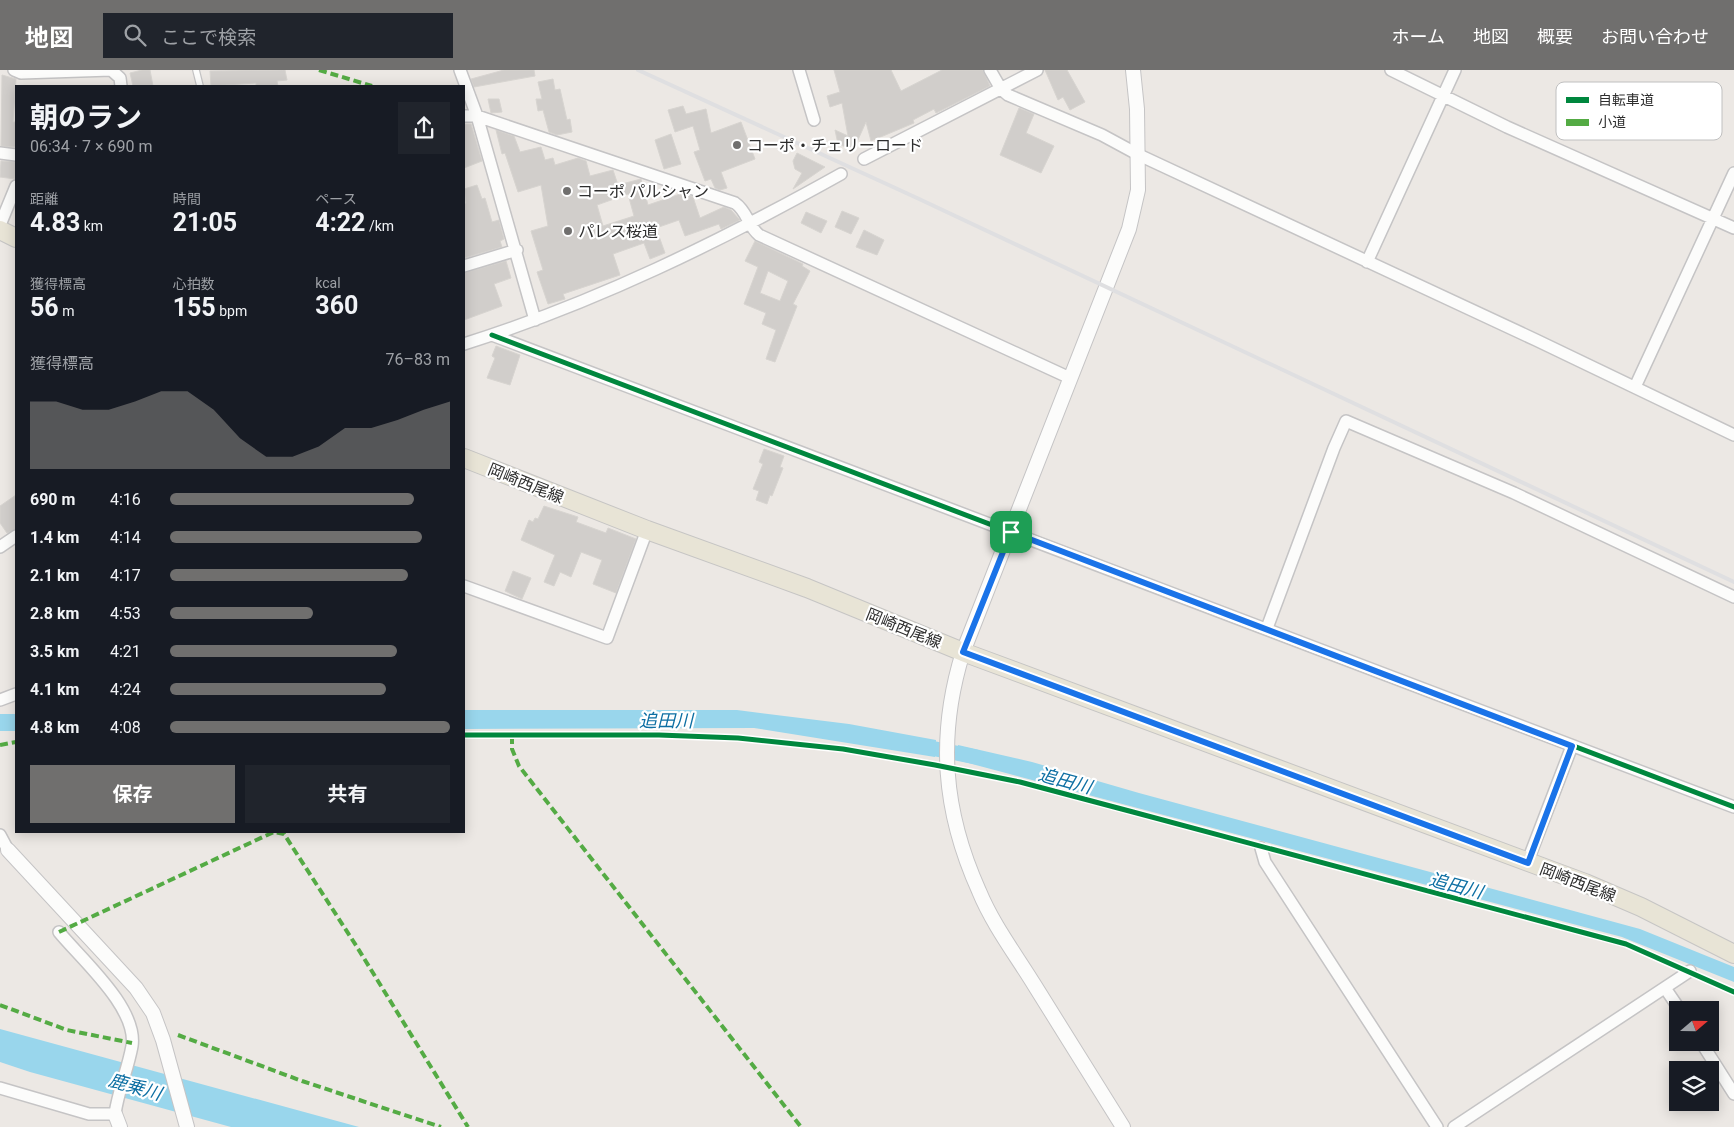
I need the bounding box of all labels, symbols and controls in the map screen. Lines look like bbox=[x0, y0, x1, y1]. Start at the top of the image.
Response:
search box bbox=[103, 13, 453, 58]
icon: search bbox=[121, 21, 149, 49]
text: 地図 bbox=[25, 24, 73, 52]
text: ここで検索 bbox=[161, 26, 256, 49]
text: ホーム bbox=[1392, 26, 1445, 47]
text: 地図 bbox=[1473, 26, 1509, 47]
text: 概要 bbox=[1537, 26, 1573, 47]
text: お問い合わせ bbox=[1601, 26, 1709, 47]
legend bbox=[1556, 82, 1722, 140]
text: 自転車道 bbox=[1598, 92, 1654, 108]
text: 朝のラン bbox=[30, 101, 142, 134]
button: share bbox=[398, 102, 450, 154]
text: 小道 bbox=[1598, 114, 1626, 130]
place label: コーポ・チェリーロード bbox=[747, 136, 923, 155]
text: 06:34 · 7 × 690 m bbox=[30, 137, 152, 156]
marker: コーポ・チェリーロード bbox=[731, 139, 743, 151]
place label: コーポ パルシャン bbox=[577, 182, 709, 201]
marker: コーポ パルシャン bbox=[561, 185, 573, 197]
text: 距離 bbox=[30, 191, 58, 207]
text: 時間 bbox=[173, 191, 201, 207]
text: ペース bbox=[315, 191, 357, 207]
text: 4.83 bbox=[30, 208, 80, 237]
text: 21:05 bbox=[173, 208, 237, 237]
text: 4:22 bbox=[315, 208, 365, 237]
text: km bbox=[80, 218, 103, 234]
text: /km bbox=[365, 218, 394, 234]
place label: パレス桜道 bbox=[578, 222, 658, 241]
marker: パレス桜道 bbox=[562, 225, 574, 237]
text: kcal bbox=[315, 275, 341, 291]
text: 獲得標高 bbox=[30, 276, 86, 292]
text: 心拍数 bbox=[173, 276, 215, 292]
text: 360 bbox=[315, 291, 358, 320]
text: 56 bbox=[30, 293, 59, 322]
text: 155 bbox=[173, 293, 216, 322]
text: m bbox=[59, 303, 74, 319]
text: bpm bbox=[216, 303, 247, 319]
text: 76–83 m bbox=[386, 350, 450, 369]
text: 獲得標高 bbox=[30, 354, 94, 373]
street label: 岡崎西尾線 bbox=[485, 460, 566, 507]
text: 690 m bbox=[30, 490, 75, 509]
text: 4:16 bbox=[110, 490, 141, 509]
pin bbox=[990, 511, 1032, 553]
icon: arrive bbox=[997, 518, 1025, 546]
text: 1.4 km bbox=[30, 528, 79, 547]
text: 4:14 bbox=[110, 528, 141, 547]
text: 2.1 km bbox=[30, 566, 79, 585]
text: 4:17 bbox=[110, 566, 141, 585]
text: 2.8 km bbox=[30, 604, 79, 623]
text: 4:53 bbox=[110, 604, 141, 623]
street label: 岡崎西尾線 bbox=[863, 605, 944, 652]
text: 3.5 km bbox=[30, 642, 79, 661]
text: 4:21 bbox=[110, 642, 141, 661]
text: 4.1 km bbox=[30, 680, 79, 699]
text: 4:24 bbox=[110, 680, 141, 699]
water label: 追田川 bbox=[639, 710, 695, 731]
text: 4.8 km bbox=[30, 718, 79, 737]
text: 4:08 bbox=[110, 718, 141, 737]
water label: 追田川 bbox=[1036, 763, 1096, 798]
button: 保存 bbox=[30, 765, 235, 823]
button: 共有 bbox=[245, 765, 450, 823]
street label: 岡崎西尾線 bbox=[1537, 859, 1619, 906]
water label: 追田川 bbox=[1427, 868, 1487, 903]
north arrow bbox=[1669, 1001, 1719, 1051]
map controls bbox=[1669, 1001, 1719, 1111]
button: layers bbox=[1669, 1061, 1719, 1111]
water label: 鹿乗川 bbox=[106, 1069, 166, 1105]

